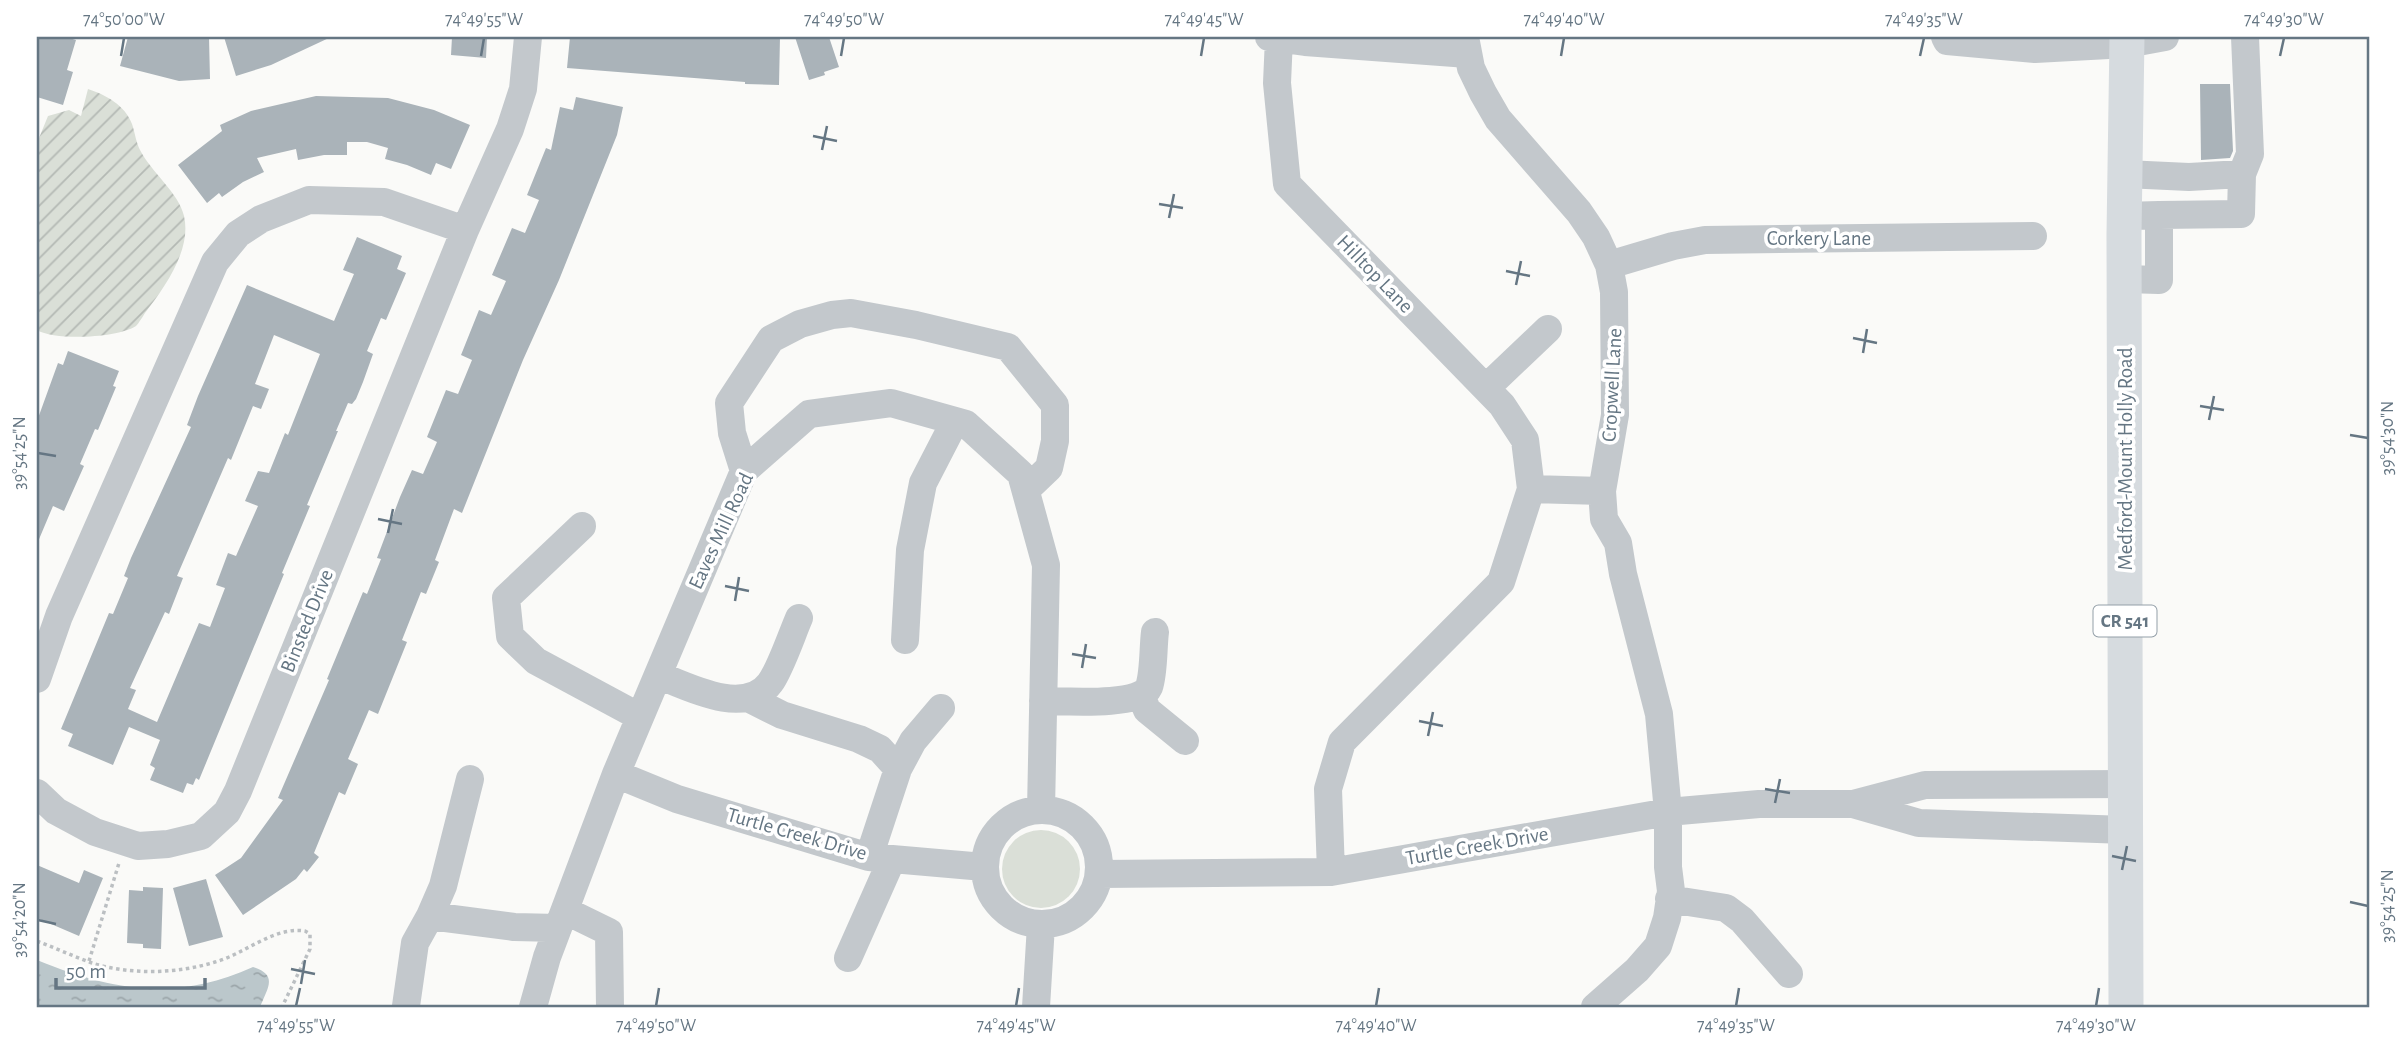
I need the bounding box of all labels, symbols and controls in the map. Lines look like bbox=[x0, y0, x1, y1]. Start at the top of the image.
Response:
text: 74°50'00"W bbox=[83, 11, 165, 29]
text: 74°49'55"W bbox=[445, 11, 523, 29]
text: 74°49'50"W bbox=[804, 11, 884, 29]
text: 74°49'45"W bbox=[1164, 11, 1244, 29]
text: 74°49'40"W bbox=[1523, 11, 1605, 29]
text: 74°49'35"W bbox=[1885, 11, 1963, 29]
text: 74°49'30"W bbox=[2244, 11, 2324, 29]
street label: Corkery Lane bbox=[1767, 228, 1871, 249]
street label: Hilltop Lane bbox=[1333, 231, 1417, 317]
street label: Cropwell Lane bbox=[1599, 327, 1625, 443]
street label: Medford-Mount Holly Road bbox=[2115, 347, 2136, 571]
text: 39°54'30"N bbox=[2379, 401, 2397, 475]
text: 39°54'25"N bbox=[11, 416, 29, 490]
street label: Eaves Mill Road bbox=[685, 469, 757, 592]
street label: Binsted Drive bbox=[277, 566, 337, 676]
road number: CR 541 bbox=[2094, 606, 2156, 636]
street label: Turtle Creek Drive bbox=[725, 804, 869, 864]
street label: Turtle Creek Drive bbox=[1404, 823, 1550, 869]
text: 39°54'25"N bbox=[2379, 869, 2397, 943]
text: 39°54'20"N bbox=[11, 882, 29, 958]
scale bar bbox=[56, 946, 205, 990]
text: 50 m bbox=[66, 961, 106, 982]
text: 74°49'55"W bbox=[257, 1017, 335, 1035]
text: 74°49'50"W bbox=[616, 1017, 696, 1035]
text: 74°49'45"W bbox=[976, 1017, 1056, 1035]
text: 74°49'40"W bbox=[1335, 1017, 1417, 1035]
text: 74°49'35"W bbox=[1697, 1017, 1775, 1035]
text: 74°49'30"W bbox=[2056, 1017, 2136, 1035]

